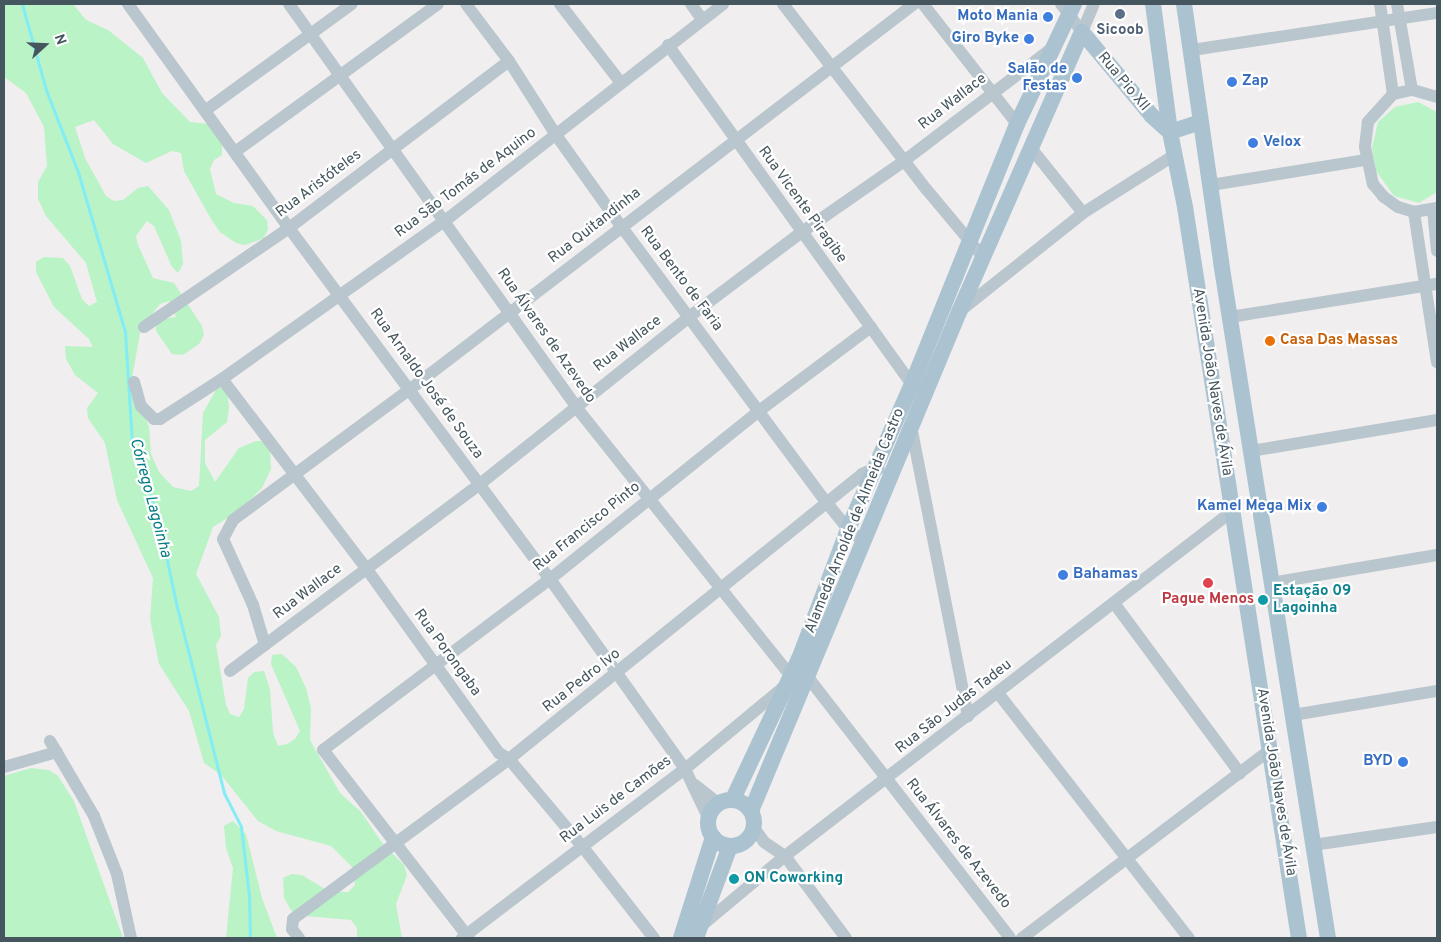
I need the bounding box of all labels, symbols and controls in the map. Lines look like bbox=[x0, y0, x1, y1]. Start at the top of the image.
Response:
place label: Moto Mania bbox=[957, 8, 1038, 26]
marker: Sicoob bbox=[1114, 8, 1126, 20]
marker: Moto Mania bbox=[1042, 11, 1054, 23]
north arrow bbox=[20, 20, 70, 70]
place label: Sicoob bbox=[1096, 22, 1144, 40]
place label: Giro Byke bbox=[952, 30, 1019, 48]
text: N bbox=[50, 32, 69, 47]
marker: Giro Byke bbox=[1023, 33, 1035, 45]
street label: Rua Pio Xll bbox=[1093, 49, 1153, 115]
place label: Salão de Festas bbox=[1007, 60, 1067, 95]
street label: Rua Wallace bbox=[915, 70, 991, 134]
marker: Salão de Festas bbox=[1071, 72, 1083, 84]
place label: Zap bbox=[1242, 73, 1269, 91]
marker: Zap bbox=[1226, 76, 1238, 88]
street label: Rua São Tomás de Aquino bbox=[391, 124, 541, 242]
place label: Velox bbox=[1263, 134, 1301, 152]
marker: Velox bbox=[1247, 137, 1259, 149]
street label: Rua Vicente Piragibe bbox=[753, 143, 851, 267]
street label: Rua Aristóteles bbox=[273, 146, 365, 222]
street label: Rua Quitandinha bbox=[545, 184, 645, 268]
street label: Rua Bento de Faria bbox=[636, 223, 726, 335]
street label: Rua Álvares de Azevedo bbox=[492, 265, 600, 407]
street label: Avenida João Naves de Ávila bbox=[1188, 286, 1236, 478]
street label: Rua Arnaldo José de Souza bbox=[365, 305, 487, 463]
street label: Rua Wallace bbox=[590, 312, 666, 376]
place label: Casa Das Massas bbox=[1280, 332, 1398, 350]
marker: Casa Das Massas bbox=[1264, 335, 1276, 347]
street label: Alameda Arnolde de Almeida Castro bbox=[801, 405, 909, 637]
water label: Córrego Lagoinha bbox=[125, 436, 175, 560]
street label: Rua Francisco Pinto bbox=[530, 478, 644, 576]
place label: Kamel Mega Mix bbox=[1197, 498, 1312, 516]
marker: Kamel Mega Mix bbox=[1316, 501, 1328, 513]
street label: Rua Wallace bbox=[270, 560, 346, 624]
place label: Bahamas bbox=[1073, 566, 1138, 584]
marker: Bahamas bbox=[1057, 569, 1069, 581]
marker: Pague Menos bbox=[1202, 577, 1214, 589]
place label: Estação 09 Lagoinha bbox=[1273, 582, 1351, 617]
place label: Pague Menos bbox=[1162, 591, 1254, 609]
marker: Estação 09 Lagoinha bbox=[1257, 594, 1269, 606]
street label: Rua Porongaba bbox=[409, 606, 485, 700]
street label: Rua Pedro Ivo bbox=[540, 645, 624, 717]
street label: Rua São Judas Tadeu bbox=[892, 656, 1016, 758]
street label: Avenida João Naves de Ávila bbox=[1252, 686, 1300, 878]
street label: Rua Luis de Camões bbox=[557, 752, 675, 848]
place label: BYD bbox=[1363, 753, 1393, 771]
marker: BYD bbox=[1397, 756, 1409, 768]
street label: Rua Álvares de Azevedo bbox=[901, 775, 1015, 913]
place label: ON Coworking bbox=[744, 870, 843, 888]
marker: ON Coworking bbox=[728, 873, 740, 885]

